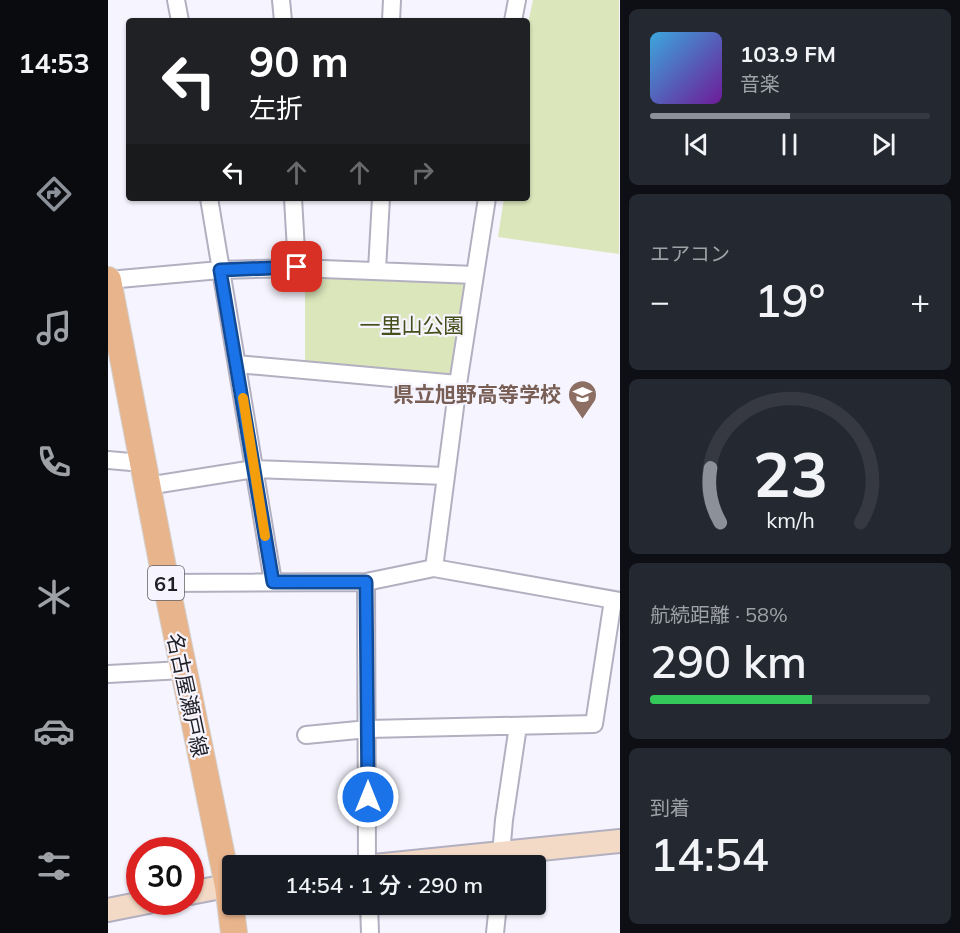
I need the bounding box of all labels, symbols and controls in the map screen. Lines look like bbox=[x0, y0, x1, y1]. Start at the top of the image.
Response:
text: 90 m bbox=[249, 35, 349, 88]
text: 103.9 FM bbox=[740, 40, 836, 68]
icon: left bbox=[150, 42, 228, 120]
text: 14:53 bbox=[18, 46, 90, 80]
text: 音楽 bbox=[740, 71, 780, 96]
text: 左折 bbox=[249, 91, 303, 125]
icon: previous bbox=[680, 128, 713, 161]
icon: pause bbox=[773, 128, 806, 161]
icon: next bbox=[867, 128, 900, 161]
icon: left bbox=[217, 156, 250, 189]
icon: ahead bbox=[280, 156, 313, 189]
icon: ahead bbox=[343, 156, 376, 189]
icon: right bbox=[406, 156, 439, 189]
icon: directions bbox=[33, 173, 75, 215]
pin bbox=[271, 241, 322, 292]
text: エアコン bbox=[650, 241, 730, 266]
icon: arrive bbox=[280, 250, 313, 283]
text: 19° bbox=[755, 272, 825, 328]
text: − bbox=[650, 280, 670, 321]
text: + bbox=[910, 280, 930, 321]
icon: music bbox=[33, 307, 75, 349]
park label: 一里山公園 bbox=[360, 312, 465, 338]
school or university icon: 県立旭野高等学校 bbox=[566, 378, 598, 420]
place label: 県立旭野高等学校 bbox=[393, 381, 561, 407]
text: 23 bbox=[753, 435, 827, 514]
icon: phone bbox=[33, 441, 75, 483]
text: km/h bbox=[766, 507, 814, 534]
road number: 61 bbox=[148, 566, 184, 600]
icon: climate bbox=[33, 576, 75, 618]
text: 航続距離 · 58% bbox=[650, 602, 788, 627]
street label: 名古屋瀬戸線 bbox=[162, 631, 214, 759]
text: 290 km bbox=[650, 633, 807, 689]
icon: car bbox=[33, 710, 75, 752]
position arrow bbox=[336, 765, 400, 829]
text: 到着 bbox=[650, 795, 690, 820]
text: 14:54 bbox=[650, 826, 769, 882]
speed limit sign: 30 bbox=[126, 837, 204, 915]
icon: filters bbox=[33, 845, 75, 887]
text: 14:54 · 1 分 · 290 m bbox=[285, 871, 483, 899]

